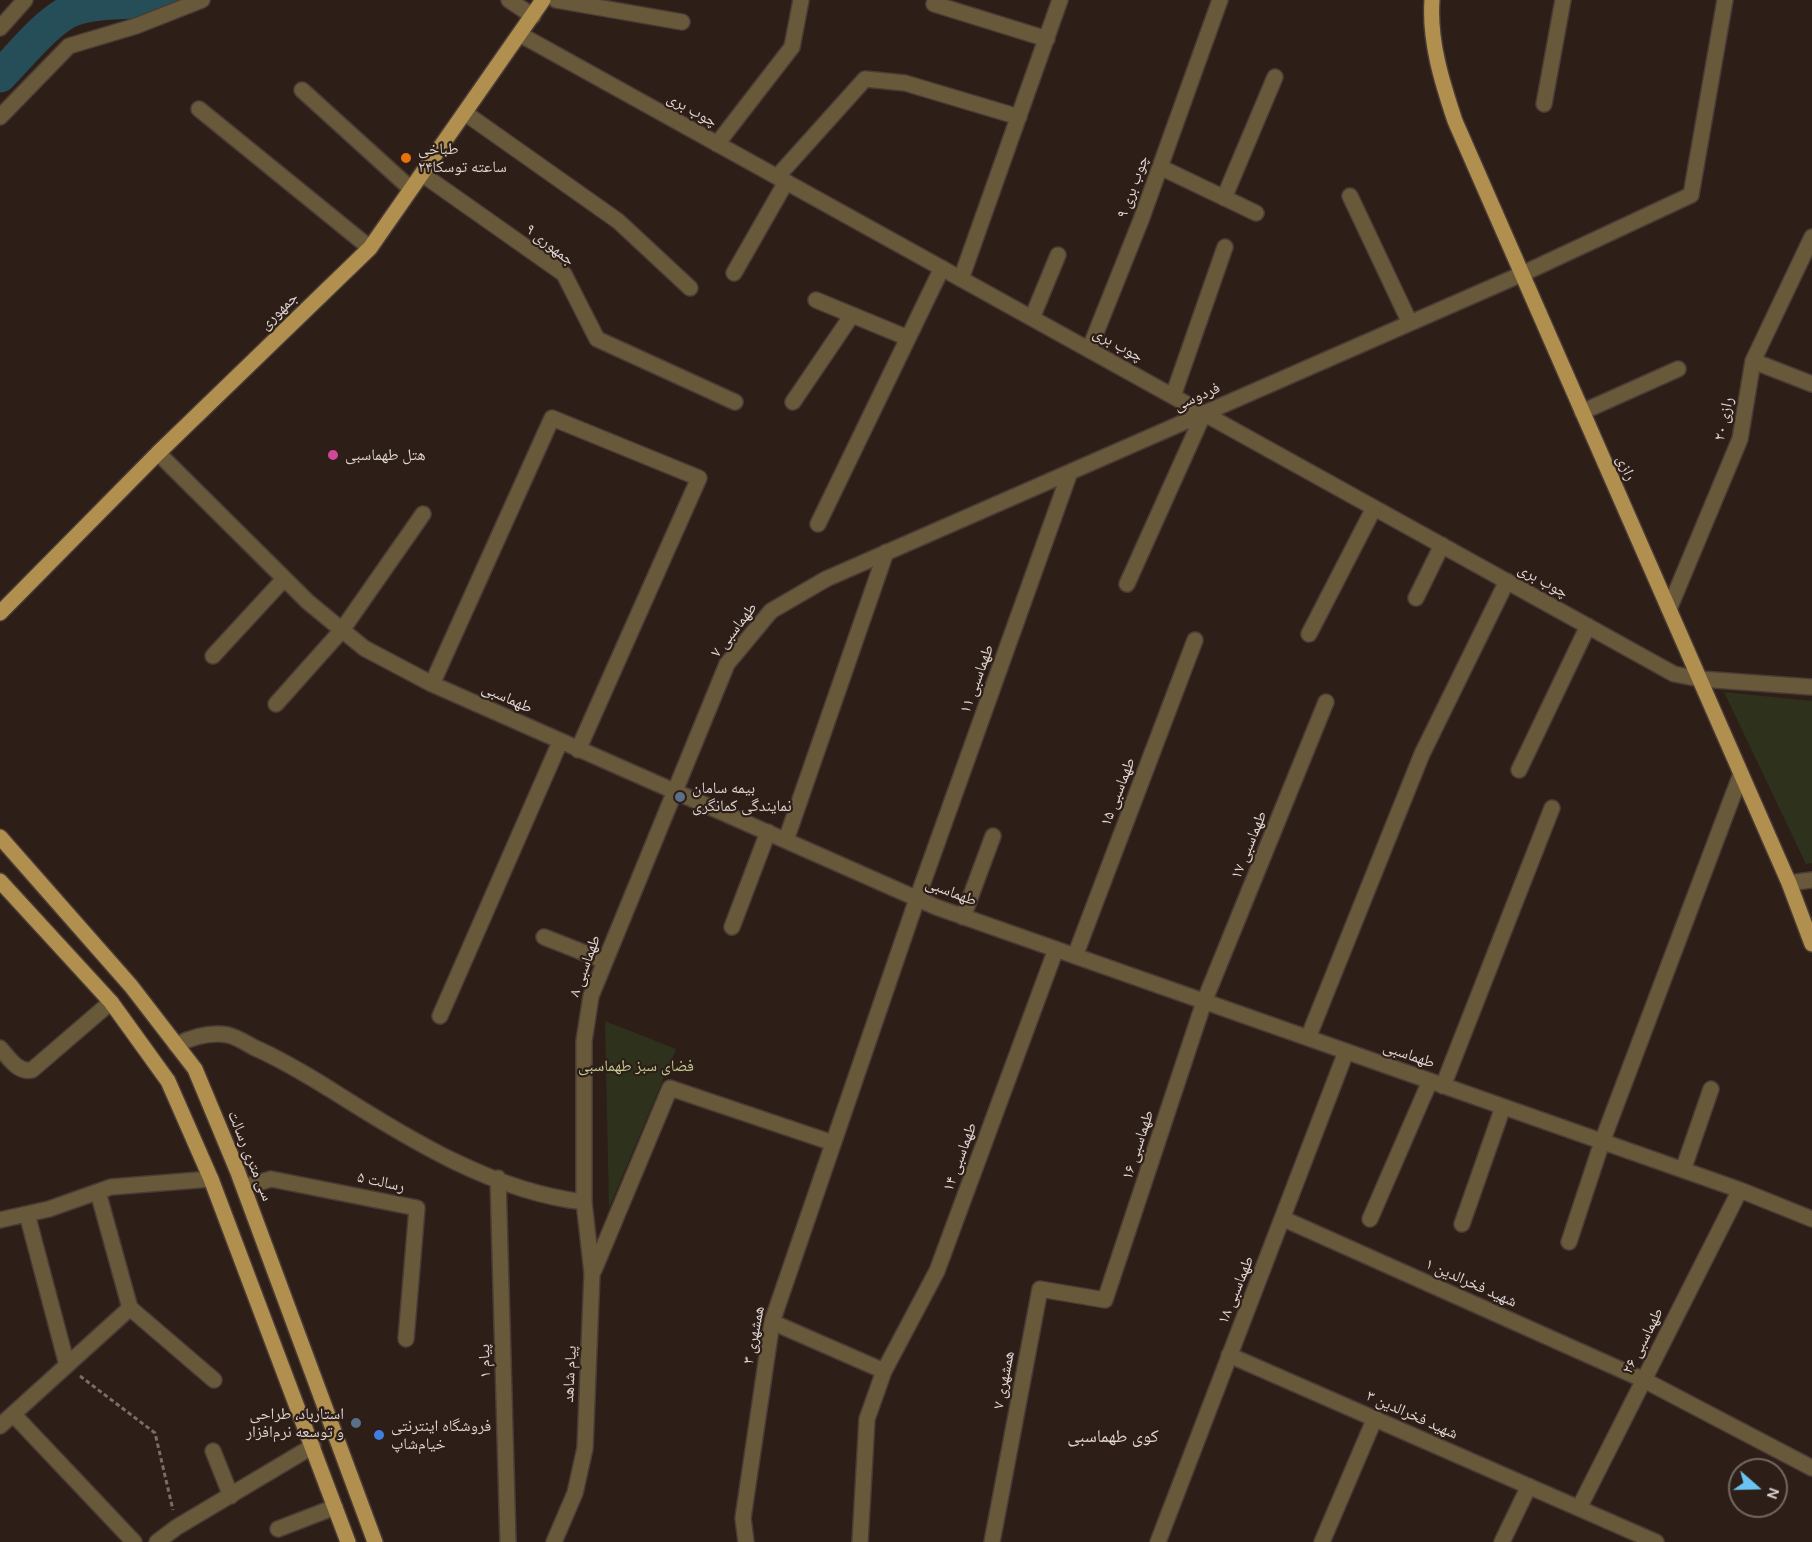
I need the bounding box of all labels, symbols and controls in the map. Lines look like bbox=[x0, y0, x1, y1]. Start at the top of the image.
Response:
street label: چوب بری bbox=[663, 88, 721, 132]
place label: طباخی ۲۴ساعته توسکا bbox=[418, 139, 507, 177]
marker: طباخی ۲۴ساعته توسکا bbox=[399, 151, 413, 165]
street label: ۹ چوب بری bbox=[1113, 153, 1153, 221]
street label: ۹ جمهوری bbox=[521, 220, 579, 270]
street label: جمهوری bbox=[256, 288, 302, 334]
street label: چوب بری bbox=[1089, 323, 1147, 367]
street label: فردوسی bbox=[1171, 378, 1223, 416]
street label: رازی ۲۰ bbox=[1710, 395, 1738, 443]
place label: هتل طهماسبی bbox=[345, 445, 426, 465]
marker: هتل طهماسبی bbox=[326, 448, 340, 462]
street label: رازی bbox=[1612, 452, 1640, 484]
street label: چوب بری bbox=[1514, 559, 1572, 603]
street label: ۷ طهماسبی bbox=[707, 599, 761, 661]
street label: ۱۱ طهماسبی bbox=[956, 642, 998, 716]
street label: طهماسبی bbox=[479, 678, 535, 718]
street label: ۱۵ طهماسبی bbox=[1096, 755, 1140, 829]
place label: بیمه سامان نمایندگی کمانگری bbox=[692, 778, 792, 816]
marker: بیمه سامان نمایندگی کمانگری bbox=[673, 790, 687, 804]
street label: ۱۷ طهماسبی bbox=[1227, 808, 1271, 882]
street label: طهماسبی bbox=[923, 873, 979, 911]
street label: ۸ طهماسبی bbox=[565, 932, 605, 1000]
street label: طهماسبی bbox=[1381, 1037, 1437, 1073]
park label: فضای سبز طهماسبی bbox=[578, 1056, 694, 1076]
street label: سی متری رسالت bbox=[223, 1108, 277, 1204]
street label: ۱۶ طهماسبی bbox=[1118, 1108, 1158, 1182]
street label: ۱۴ طهماسبی bbox=[939, 1120, 981, 1194]
street label: ۵ رسالت bbox=[355, 1168, 407, 1196]
street label: ۱۸ طهماسبی bbox=[1214, 1253, 1258, 1327]
street label: ۱ شهید فخرالدین bbox=[1422, 1254, 1520, 1312]
street label: ۳ همشهری bbox=[739, 1304, 769, 1366]
street label: ۲۶ طهماسبی bbox=[1618, 1305, 1668, 1377]
street label: ۱ پیام bbox=[475, 1344, 495, 1378]
street label: پیام شاهد bbox=[559, 1345, 581, 1403]
street label: ۷ همشهری bbox=[989, 1349, 1019, 1411]
street label: ۳ شهید فخرالدین bbox=[1363, 1386, 1461, 1444]
place label: استارباد، طراحی و توسعه نرم‌افزار bbox=[246, 1404, 344, 1442]
marker: استارباد، طراحی و توسعه نرم‌افزار bbox=[349, 1416, 363, 1430]
place label: فروشگاه اینترنتی خیام‌شاپ bbox=[391, 1416, 491, 1454]
district label: کوی طهماسبی bbox=[1067, 1426, 1159, 1448]
marker: فروشگاه اینترنتی خیام‌شاپ bbox=[372, 1428, 386, 1442]
north arrow bbox=[1728, 1458, 1788, 1518]
text: N bbox=[1763, 1485, 1784, 1502]

